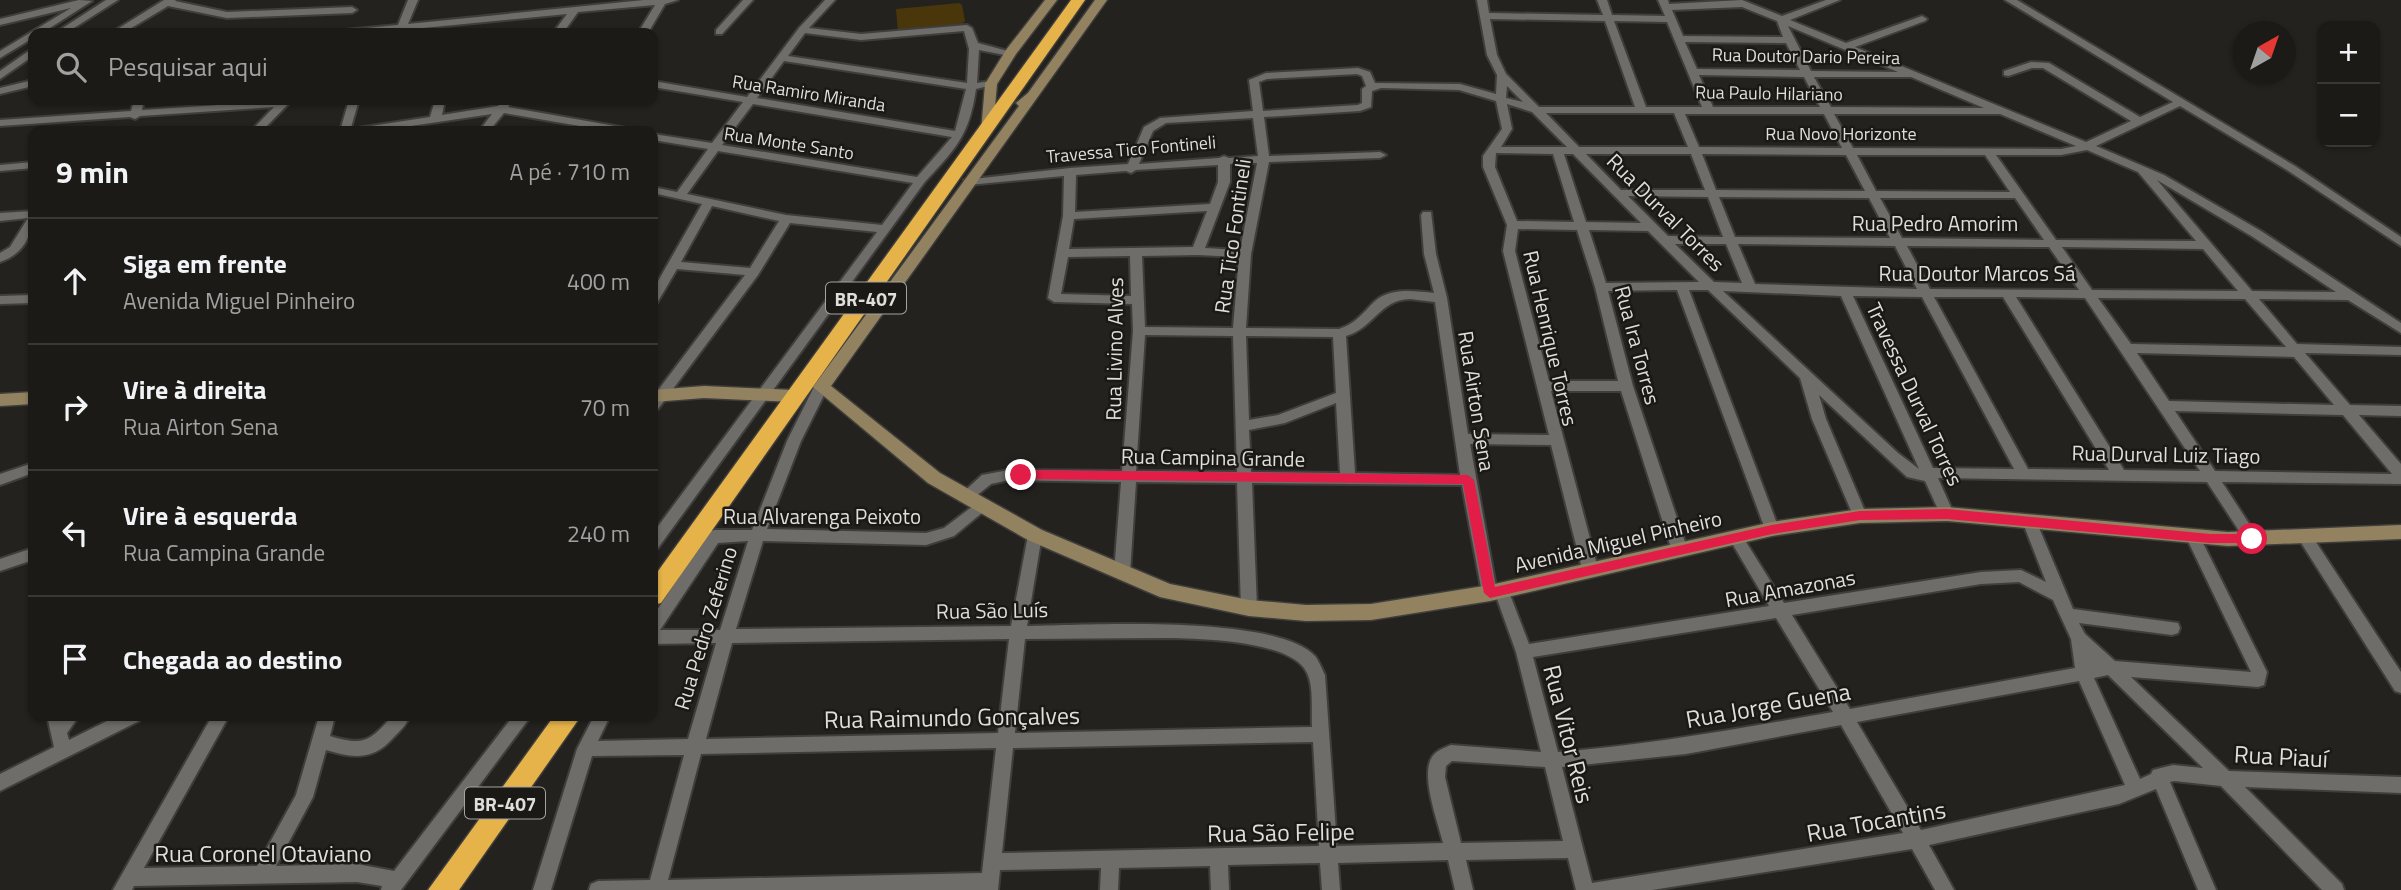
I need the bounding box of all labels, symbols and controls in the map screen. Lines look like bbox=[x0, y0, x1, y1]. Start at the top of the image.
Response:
north arrow bbox=[2233, 21, 2296, 84]
map controls bbox=[2317, 21, 2380, 147]
button: + bbox=[2317, 21, 2380, 84]
search box bbox=[28, 28, 658, 105]
street label: Rua Doutor Dario Pereira bbox=[1712, 41, 1900, 71]
text: Pesquisar aqui bbox=[108, 47, 268, 86]
icon: search bbox=[52, 48, 90, 86]
street label: Rua Ramiro Miranda bbox=[730, 68, 888, 118]
street label: Rua Paulo Hilariano bbox=[1695, 78, 1843, 108]
button: − bbox=[2317, 84, 2380, 147]
street label: Rua Monte Santo bbox=[722, 119, 856, 167]
street label: Rua Novo Horizonte bbox=[1765, 120, 1917, 147]
street label: Travessa Tico Fontineli bbox=[1045, 128, 1217, 170]
street label: Rua Durval Torres bbox=[1600, 146, 1732, 278]
text: 9 min bbox=[56, 149, 129, 195]
text: A pé · 710 m bbox=[509, 154, 630, 189]
street label: Rua Tico Fontineli bbox=[1205, 157, 1259, 315]
street label: Rua Pedro Amorim bbox=[1852, 207, 2018, 239]
text: Siga em frente bbox=[123, 244, 287, 283]
street label: Rua Henrique Torres bbox=[1515, 247, 1587, 429]
street label: Rua Doutor Marcos Sá bbox=[1879, 257, 2076, 289]
icon: ahead bbox=[56, 262, 94, 300]
text: 400 m bbox=[567, 264, 630, 299]
street label: Rua Livino Alves bbox=[1097, 277, 1131, 421]
road number: BR-407 bbox=[826, 282, 906, 314]
street label: Rua Ira Torres bbox=[1607, 282, 1669, 408]
text: Avenida Miguel Pinheiro bbox=[123, 283, 355, 318]
street label: Travessa Durval Torres bbox=[1858, 297, 1972, 491]
street label: Rua Airton Sena bbox=[1450, 329, 1504, 474]
text: Vire à direita bbox=[123, 370, 266, 409]
icon: right bbox=[56, 388, 94, 426]
text: 70 m bbox=[580, 390, 630, 425]
text: Rua Airton Sena bbox=[123, 409, 278, 444]
street label: Rua Durval Luiz Tiago bbox=[2071, 436, 2261, 472]
street label: Rua Campina Grande bbox=[1121, 439, 1305, 475]
route end bbox=[1005, 459, 1036, 490]
text: Vire à esquerda bbox=[123, 496, 298, 535]
street label: Rua Alvarenga Peixoto bbox=[723, 500, 921, 532]
street label: Avenida Miguel Pinheiro bbox=[1511, 502, 1725, 580]
icon: left bbox=[56, 514, 94, 552]
text: 240 m bbox=[567, 516, 630, 551]
route start bbox=[2236, 523, 2267, 554]
text: Rua Campina Grande bbox=[123, 535, 325, 570]
street label: Rua Pedro Zeferino bbox=[665, 542, 745, 714]
street label: Rua Amazonas bbox=[1722, 561, 1858, 615]
street label: Rua São Luís bbox=[936, 593, 1048, 627]
icon: arrive bbox=[56, 640, 94, 678]
text: Chegada ao destino bbox=[123, 640, 342, 679]
street label: Rua Vitor Reis bbox=[1534, 661, 1604, 807]
street label: Rua Jorge Guena bbox=[1683, 673, 1853, 737]
street label: Rua Raimundo Gonçalves bbox=[824, 697, 1080, 737]
street label: Rua Piauí bbox=[2233, 736, 2331, 777]
road number: BR-407 bbox=[465, 788, 545, 818]
street label: Rua Tocantins bbox=[1803, 791, 1949, 851]
street label: Rua São Felipe bbox=[1207, 813, 1355, 851]
street label: Rua Coronel Otaviano bbox=[154, 835, 372, 871]

